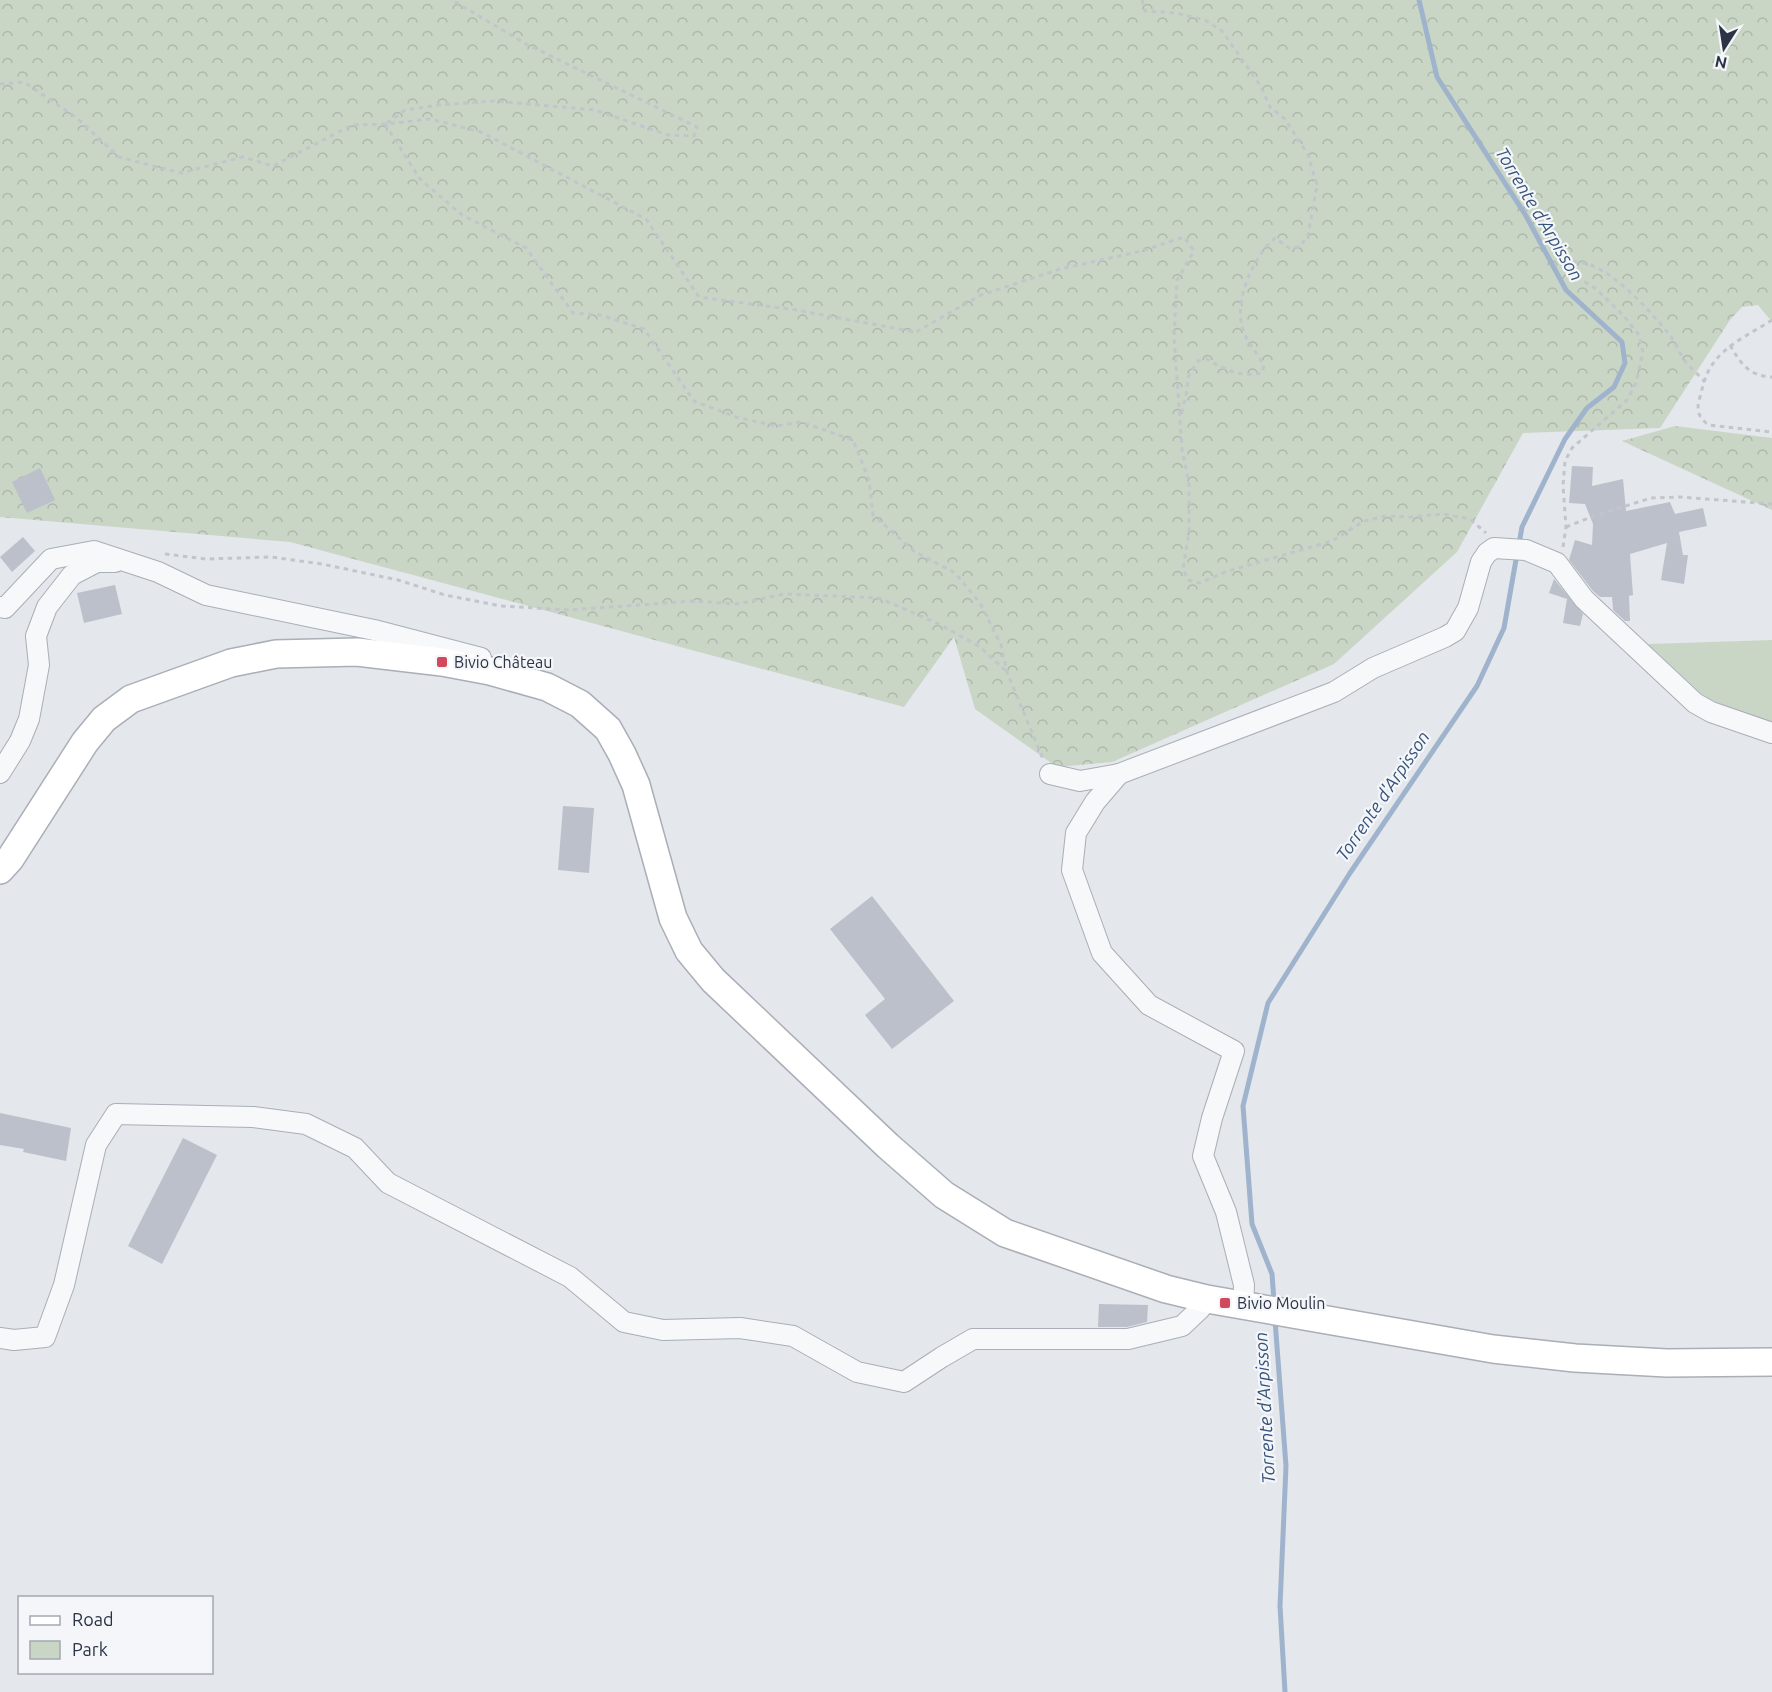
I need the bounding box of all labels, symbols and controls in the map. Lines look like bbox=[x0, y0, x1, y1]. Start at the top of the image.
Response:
north arrow bbox=[1694, 18, 1754, 78]
text: N bbox=[1713, 53, 1729, 73]
water label: Torrente d'Arpisson bbox=[1492, 143, 1588, 284]
place label: Bivio Château bbox=[454, 653, 552, 671]
marker: Bivio Château bbox=[435, 655, 449, 669]
water label: Torrente d'Arpisson bbox=[1331, 727, 1433, 864]
place label: Bivio Moulin bbox=[1237, 1294, 1325, 1312]
marker: Bivio Moulin bbox=[1218, 1296, 1232, 1310]
water label: Torrente d'Arpisson bbox=[1250, 1332, 1278, 1484]
legend bbox=[18, 1596, 213, 1674]
text: Road bbox=[72, 1609, 114, 1629]
text: Park bbox=[72, 1639, 108, 1659]

